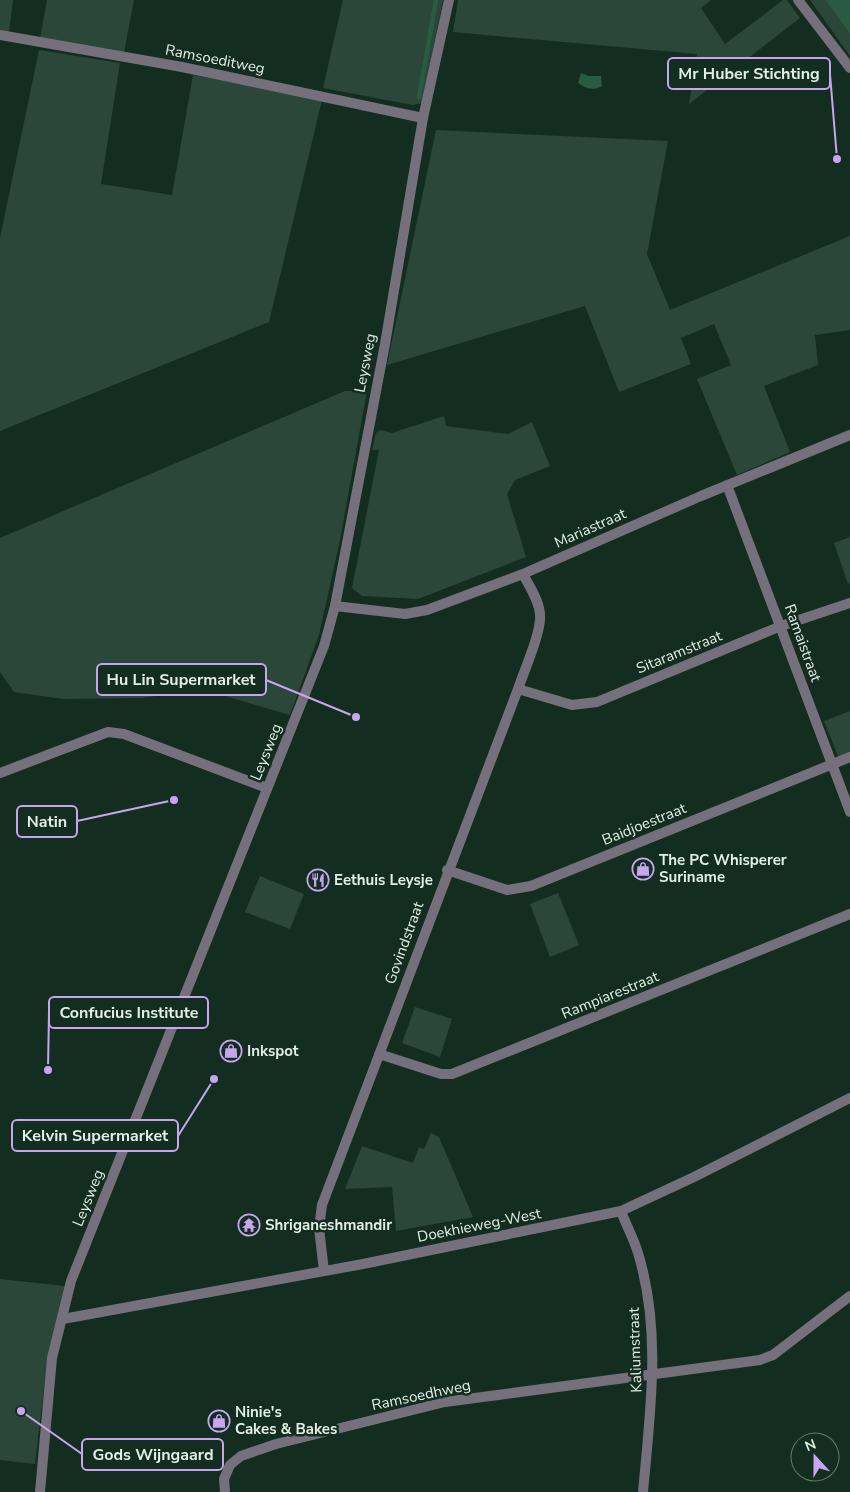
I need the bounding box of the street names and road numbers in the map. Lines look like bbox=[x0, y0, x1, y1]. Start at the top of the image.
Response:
street label: Ramsoeditweg bbox=[163, 40, 267, 78]
street label: Leysweg bbox=[349, 332, 381, 394]
street label: Mariastraat bbox=[551, 503, 630, 553]
street label: Ramaistraat bbox=[780, 601, 827, 685]
street label: Sitaramstraat bbox=[633, 625, 726, 678]
street label: Leysweg bbox=[246, 721, 286, 783]
street label: Baidjoestraat bbox=[599, 798, 690, 850]
street label: Govindstraat bbox=[380, 898, 428, 987]
street label: Rampiarestraat bbox=[558, 966, 662, 1024]
street label: Leysweg bbox=[68, 1167, 108, 1229]
street label: Doekhieweg-West bbox=[415, 1203, 543, 1247]
street label: Kaliumstraat bbox=[623, 1306, 646, 1393]
street label: Ramsoedhweg bbox=[370, 1375, 472, 1415]

